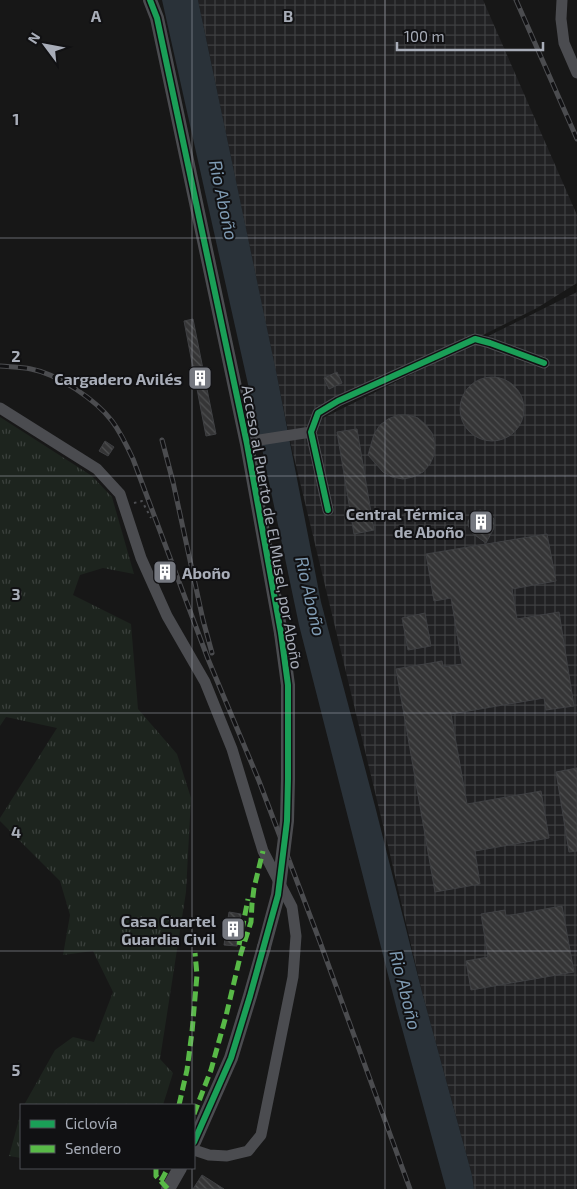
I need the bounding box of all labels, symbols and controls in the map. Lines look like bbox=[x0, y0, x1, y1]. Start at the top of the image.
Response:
text: A bbox=[91, 6, 102, 25]
text: B bbox=[283, 6, 293, 25]
north arrow bbox=[20, 20, 70, 70]
scale bar bbox=[397, 20, 543, 52]
text: 100 m bbox=[404, 27, 445, 45]
text: N bbox=[24, 29, 43, 47]
text: 1 bbox=[13, 109, 19, 128]
water label: Rio Aboño bbox=[205, 158, 243, 242]
text: 2 bbox=[11, 346, 21, 365]
building icon: Cargadero Avilés bbox=[187, 365, 213, 391]
place label: Cargadero Avilés bbox=[54, 369, 182, 388]
street label: Acceso al Puerto de El Musel, por Aboño bbox=[239, 384, 307, 670]
place label: Central Térmica de Aboño bbox=[346, 504, 464, 541]
building icon: Central Térmica de Aboño bbox=[468, 509, 494, 535]
water label: Rio Aboño bbox=[291, 554, 331, 638]
building icon: Aboño bbox=[152, 559, 178, 585]
place label: Aboño bbox=[182, 563, 230, 582]
text: 3 bbox=[11, 584, 21, 603]
text: 4 bbox=[11, 822, 21, 841]
place label: Casa Cuartel Guardia Civil bbox=[121, 911, 217, 948]
building icon: Casa Cuartel Guardia Civil bbox=[220, 916, 246, 942]
water label: Rio Aboño bbox=[385, 948, 427, 1032]
text: 5 bbox=[12, 1060, 21, 1079]
legend bbox=[20, 1104, 195, 1169]
text: Ciclovía bbox=[65, 1114, 117, 1132]
text: Sendero bbox=[65, 1139, 121, 1157]

